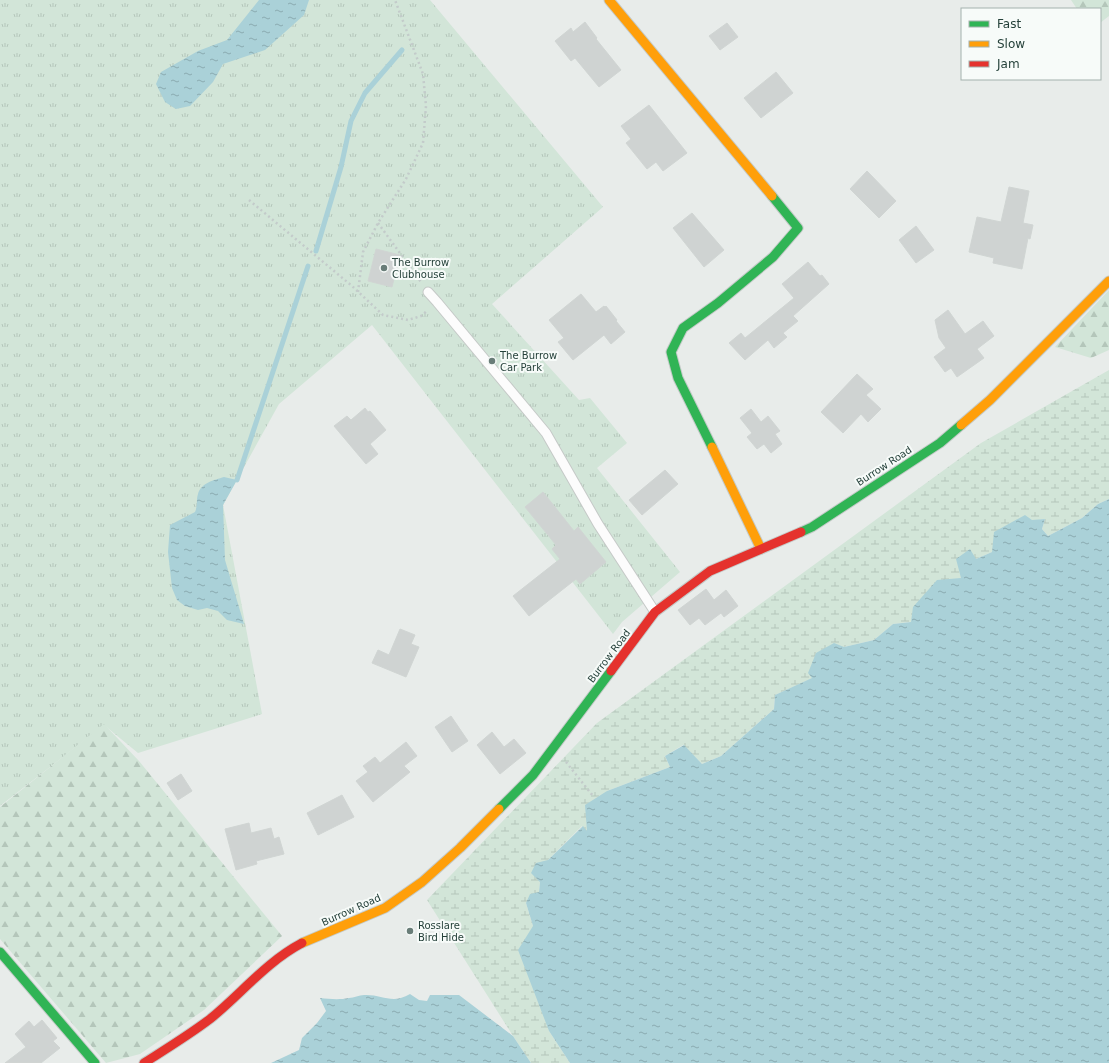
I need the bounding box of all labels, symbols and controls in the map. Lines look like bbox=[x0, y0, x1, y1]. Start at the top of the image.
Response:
legend bbox=[961, 8, 1101, 80]
text: Fast bbox=[997, 17, 1021, 31]
text: Slow bbox=[997, 37, 1025, 51]
text: Jam bbox=[996, 57, 1020, 71]
place label: The Burrow Clubhouse bbox=[391, 257, 449, 280]
marker: The Burrow Clubhouse bbox=[379, 263, 389, 273]
place label: The Burrow Car Park bbox=[499, 350, 557, 373]
marker: The Burrow Car Park bbox=[487, 356, 497, 366]
street label: Burrow Road bbox=[854, 444, 914, 488]
street label: Burrow Road bbox=[585, 627, 633, 685]
street label: Burrow Road bbox=[320, 892, 382, 928]
place label: Rosslare Bird Hide bbox=[418, 920, 464, 943]
marker: Rosslare Bird Hide bbox=[405, 926, 415, 936]

